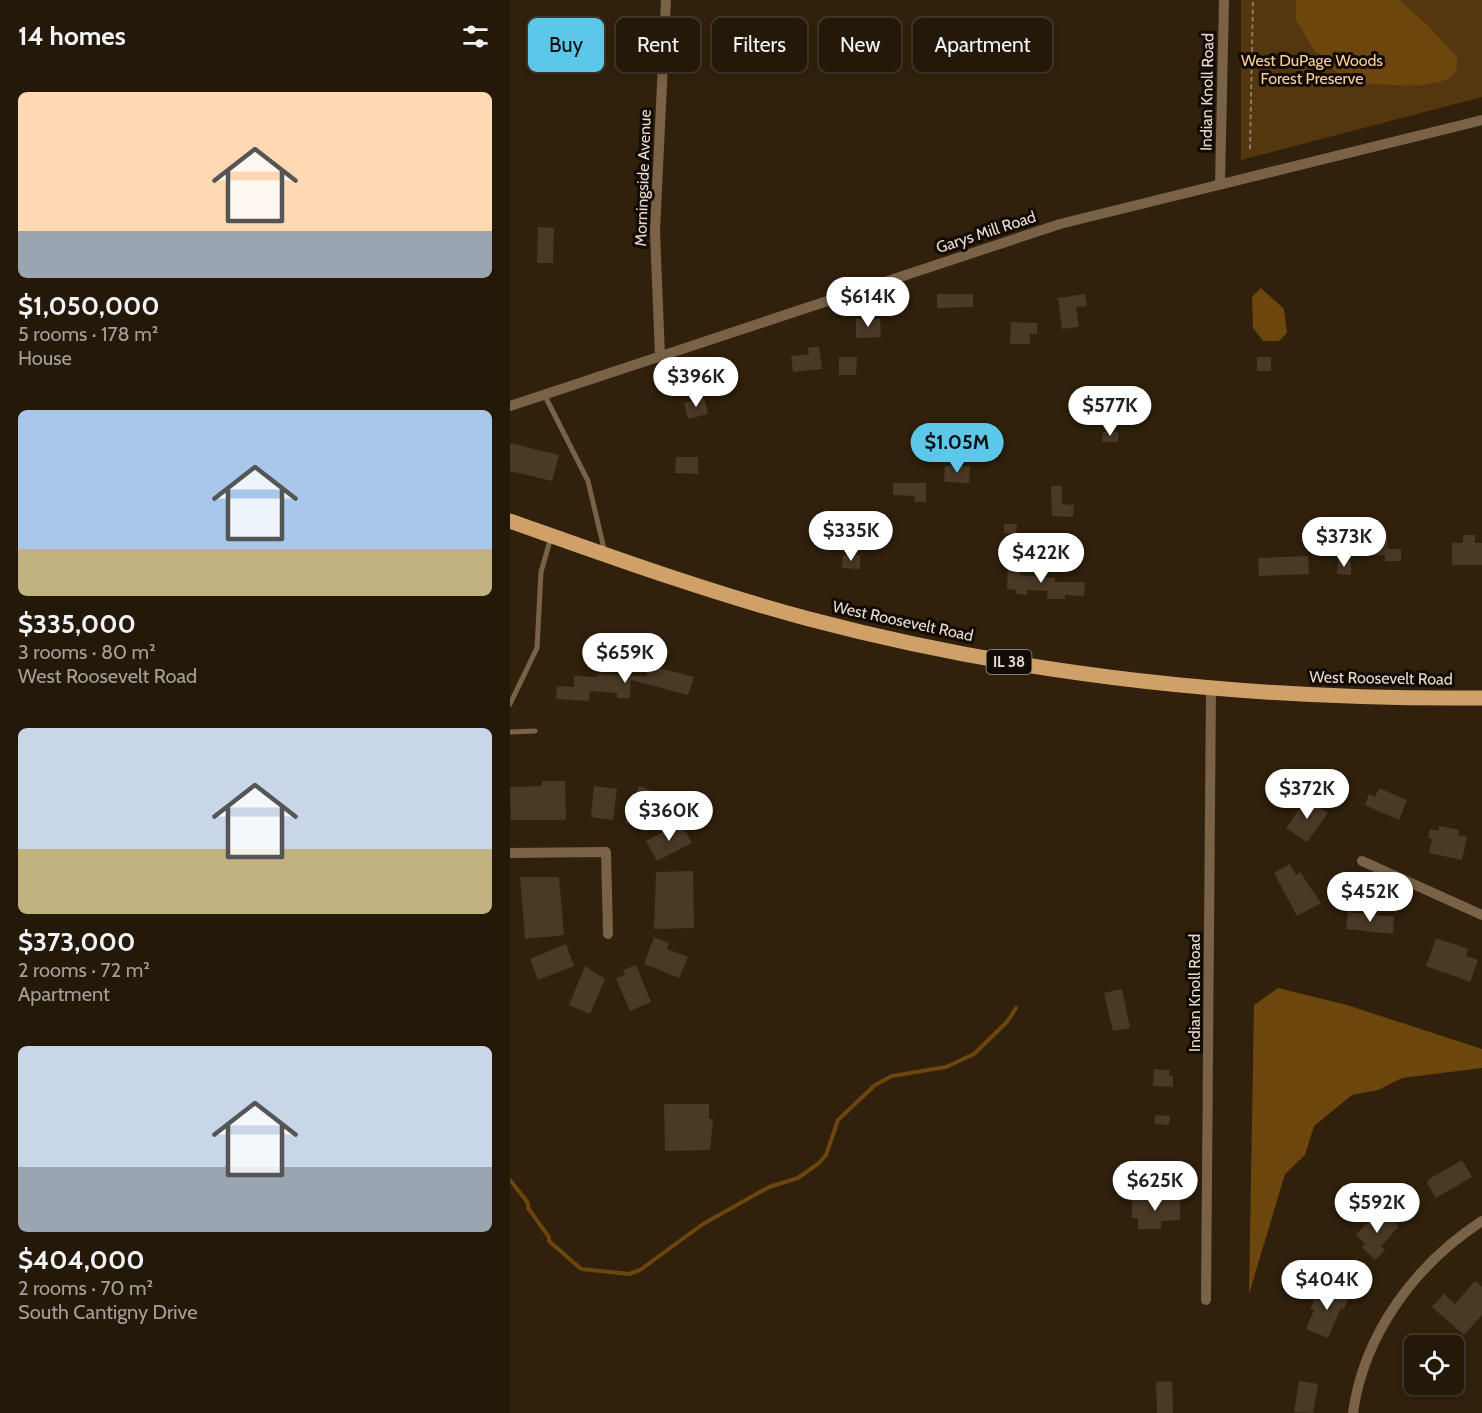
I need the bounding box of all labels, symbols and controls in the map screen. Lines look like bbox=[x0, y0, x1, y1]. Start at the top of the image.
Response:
chip: Buy bbox=[528, 18, 604, 72]
chip: Rent bbox=[616, 18, 700, 72]
chip: Filters bbox=[712, 18, 807, 72]
chip: New bbox=[819, 18, 901, 72]
chip: Apartment bbox=[913, 18, 1052, 72]
text: 14 homes bbox=[18, 20, 126, 52]
icon: filters bbox=[459, 20, 492, 53]
street label: Indian Knoll Road bbox=[1196, 33, 1218, 151]
park label: West DuPage Woods Forest Preserve bbox=[1241, 51, 1383, 88]
street label: Morningside Avenue bbox=[631, 109, 655, 247]
icon: home bbox=[201, 131, 309, 239]
street label: Garys Mill Road bbox=[934, 207, 1038, 257]
pin: $614K bbox=[826, 277, 910, 328]
text: $614K bbox=[840, 284, 896, 308]
text: $1,050,000 bbox=[18, 290, 160, 322]
text: 5 rooms · 178 m² bbox=[18, 322, 158, 346]
text: House bbox=[18, 346, 72, 370]
pin: $396K bbox=[654, 357, 738, 408]
text: $396K bbox=[667, 364, 725, 388]
pin: $577K bbox=[1068, 386, 1152, 437]
text: $577K bbox=[1082, 393, 1138, 417]
pin: $1.05M bbox=[908, 423, 1006, 474]
text: $1.05M bbox=[925, 430, 989, 454]
icon: home bbox=[201, 449, 309, 557]
pin: $335K bbox=[809, 511, 893, 562]
pin: $373K bbox=[1302, 517, 1386, 568]
text: $335K bbox=[823, 518, 879, 542]
text: $373K bbox=[1316, 524, 1372, 548]
pin: $422K bbox=[999, 533, 1083, 584]
text: $422K bbox=[1012, 540, 1070, 564]
street label: West Roosevelt Road bbox=[831, 597, 975, 645]
text: $335,000 bbox=[18, 608, 136, 640]
pin: $659K bbox=[583, 633, 667, 684]
text: 3 rooms · 80 m² bbox=[18, 640, 156, 664]
text: $659K bbox=[596, 640, 654, 664]
road number: IL 38 bbox=[986, 650, 1032, 674]
text: West Roosevelt Road bbox=[18, 664, 197, 688]
street label: West Roosevelt Road bbox=[1309, 667, 1453, 689]
icon: home bbox=[201, 767, 309, 875]
pin: $372K bbox=[1265, 769, 1349, 820]
text: $372K bbox=[1279, 776, 1335, 800]
pin: $360K bbox=[627, 791, 711, 842]
text: $360K bbox=[639, 798, 699, 822]
pin: $452K bbox=[1328, 872, 1412, 923]
text: $452K bbox=[1341, 879, 1399, 903]
text: $373,000 bbox=[18, 926, 135, 958]
street label: Indian Knoll Road bbox=[1185, 934, 1204, 1052]
text: 2 rooms · 72 m² bbox=[18, 958, 150, 982]
text: Apartment bbox=[18, 982, 110, 1006]
icon: home bbox=[201, 1085, 309, 1193]
pin: $625K bbox=[1113, 1161, 1197, 1212]
text: $625K bbox=[1127, 1168, 1183, 1192]
pin: $592K bbox=[1335, 1183, 1419, 1234]
text: $592K bbox=[1349, 1190, 1405, 1214]
text: $404,000 bbox=[18, 1244, 145, 1276]
pin: $404K bbox=[1285, 1260, 1369, 1311]
text: $404K bbox=[1295, 1267, 1359, 1291]
text: 2 rooms · 70 m² bbox=[18, 1276, 153, 1300]
text: South Cantigny Drive bbox=[18, 1300, 197, 1324]
map controls bbox=[1404, 1335, 1464, 1395]
button: locate bbox=[1404, 1335, 1464, 1395]

